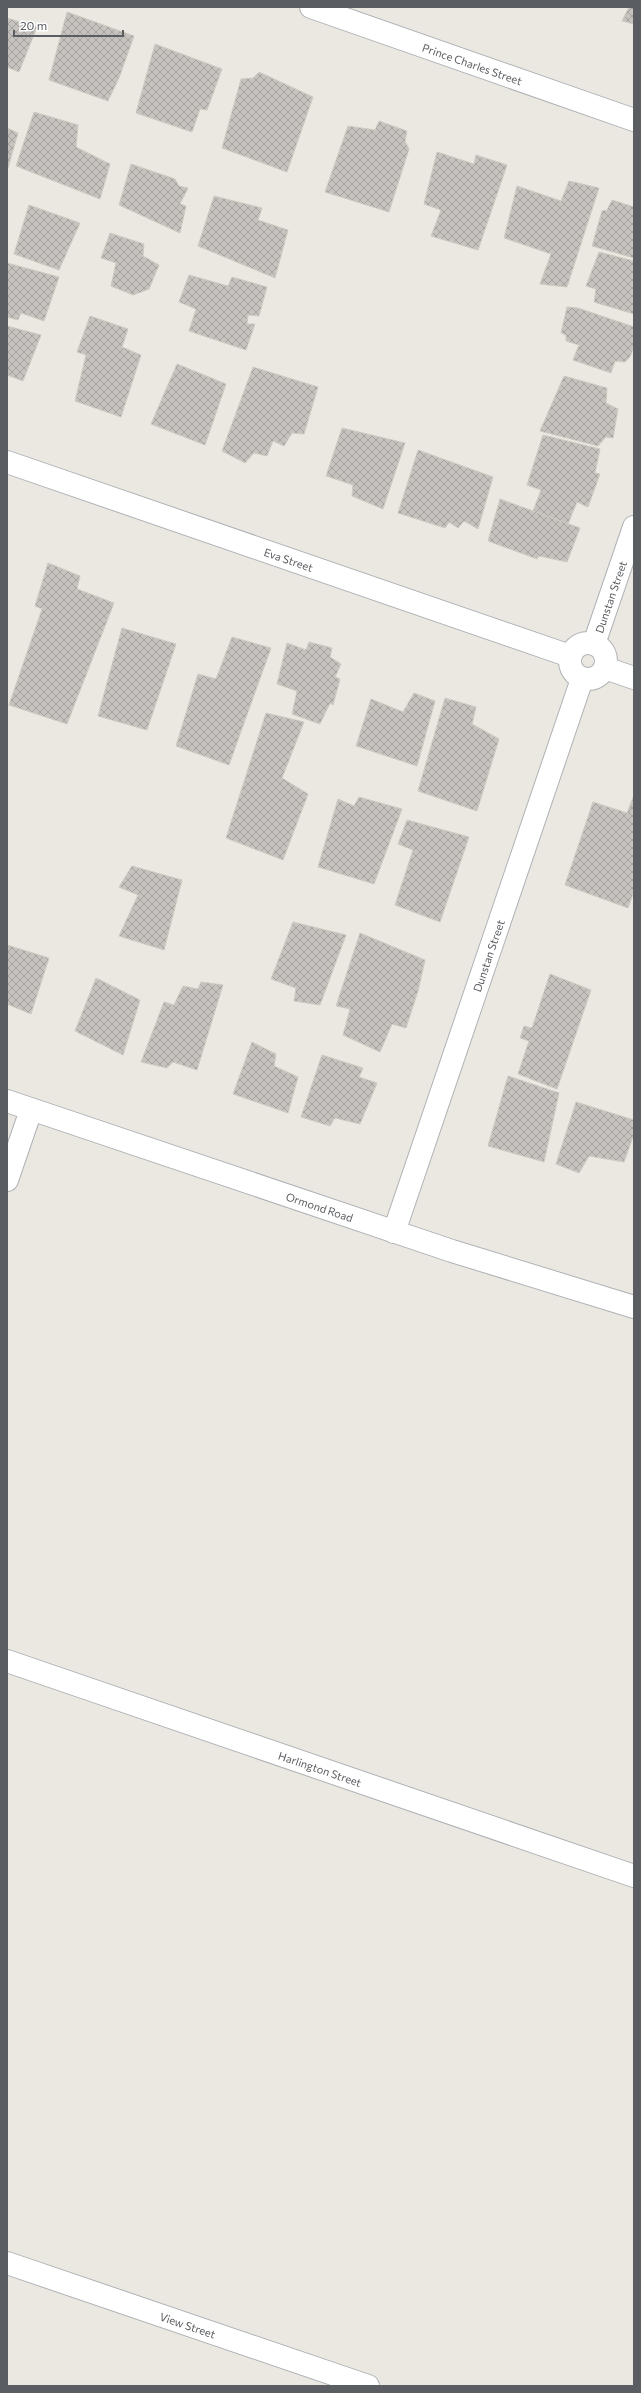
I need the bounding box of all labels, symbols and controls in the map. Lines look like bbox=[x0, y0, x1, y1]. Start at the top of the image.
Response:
scale bar bbox=[14, 12, 123, 38]
text: 20 m bbox=[20, 18, 47, 32]
street label: Prince Charles Street bbox=[421, 40, 524, 87]
street label: Eva Street bbox=[263, 545, 315, 574]
street label: Dunstan Street bbox=[592, 558, 629, 634]
street label: Dunstan Street bbox=[470, 917, 506, 993]
street label: Ormond Road bbox=[284, 1189, 355, 1224]
street label: Harlington Street bbox=[277, 1748, 364, 1789]
street label: View Street bbox=[158, 2309, 218, 2340]

